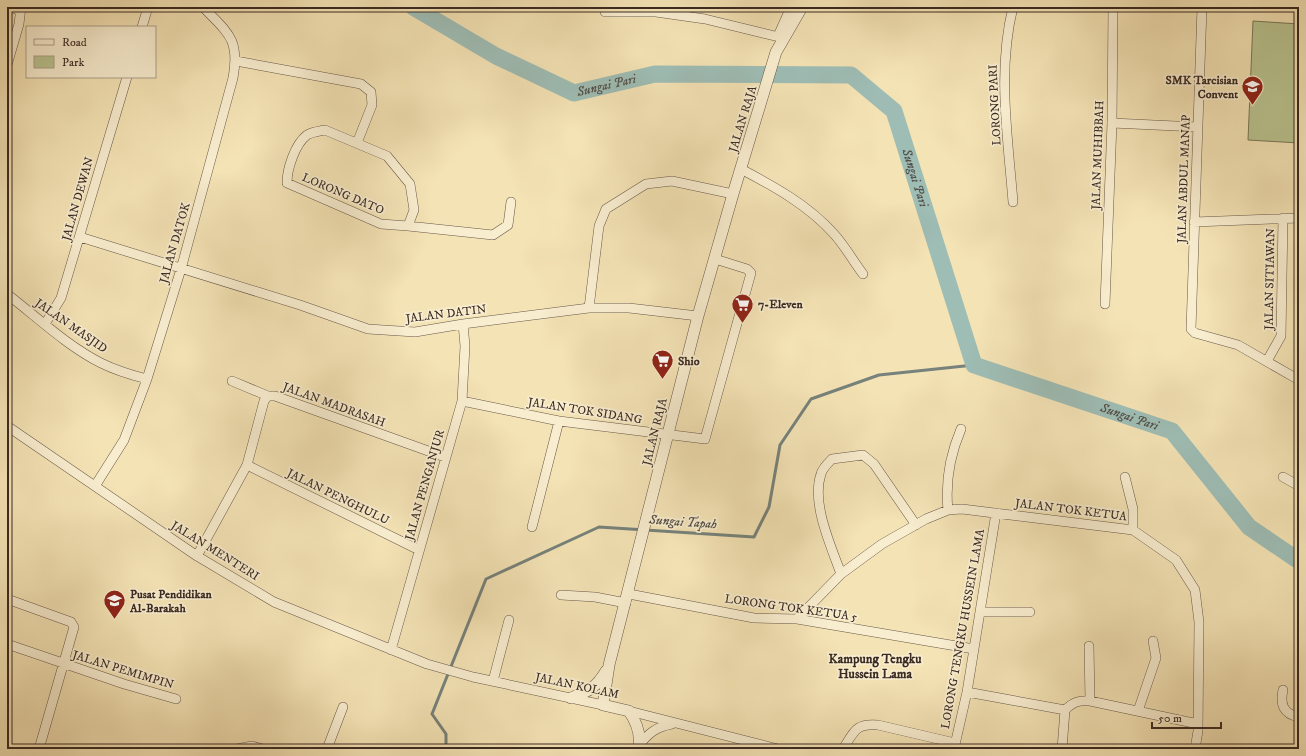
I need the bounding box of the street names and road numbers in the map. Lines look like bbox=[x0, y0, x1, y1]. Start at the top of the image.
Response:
street label: LORONG PARI bbox=[985, 64, 1005, 146]
street label: JALAN RAJA bbox=[725, 84, 760, 155]
street label: JALAN MUHIBBAH bbox=[1089, 100, 1107, 211]
street label: JALAN ABDUL MANAP bbox=[1174, 114, 1194, 245]
street label: JALAN DEWAN bbox=[59, 155, 97, 244]
street label: LORONG DATO bbox=[300, 170, 386, 218]
street label: JALAN DATOK bbox=[156, 200, 194, 286]
street label: JALAN SITIAWAN bbox=[1262, 228, 1278, 331]
street label: JALAN MASJID bbox=[31, 295, 110, 356]
street label: JALAN DATIN bbox=[404, 302, 487, 327]
street label: JALAN MADRASAH bbox=[280, 379, 387, 431]
street label: JALAN TOK SIDANG bbox=[526, 394, 644, 428]
street label: JALAN RAJA bbox=[639, 396, 671, 468]
street label: JALAN PENGANJUR bbox=[402, 428, 448, 543]
street label: JALAN PENGHULU bbox=[284, 465, 392, 528]
street label: JALAN TOK KETUA bbox=[1013, 496, 1128, 524]
street label: JALAN MENTERI bbox=[167, 517, 262, 584]
street label: LORONG TENGKU HUSSEIN LAMA bbox=[938, 528, 988, 730]
street label: LORONG TOK KETUA 5 bbox=[724, 591, 858, 625]
street label: JALAN PEMIMPIN bbox=[70, 647, 176, 693]
street label: JALAN KOLAM bbox=[533, 670, 620, 702]

